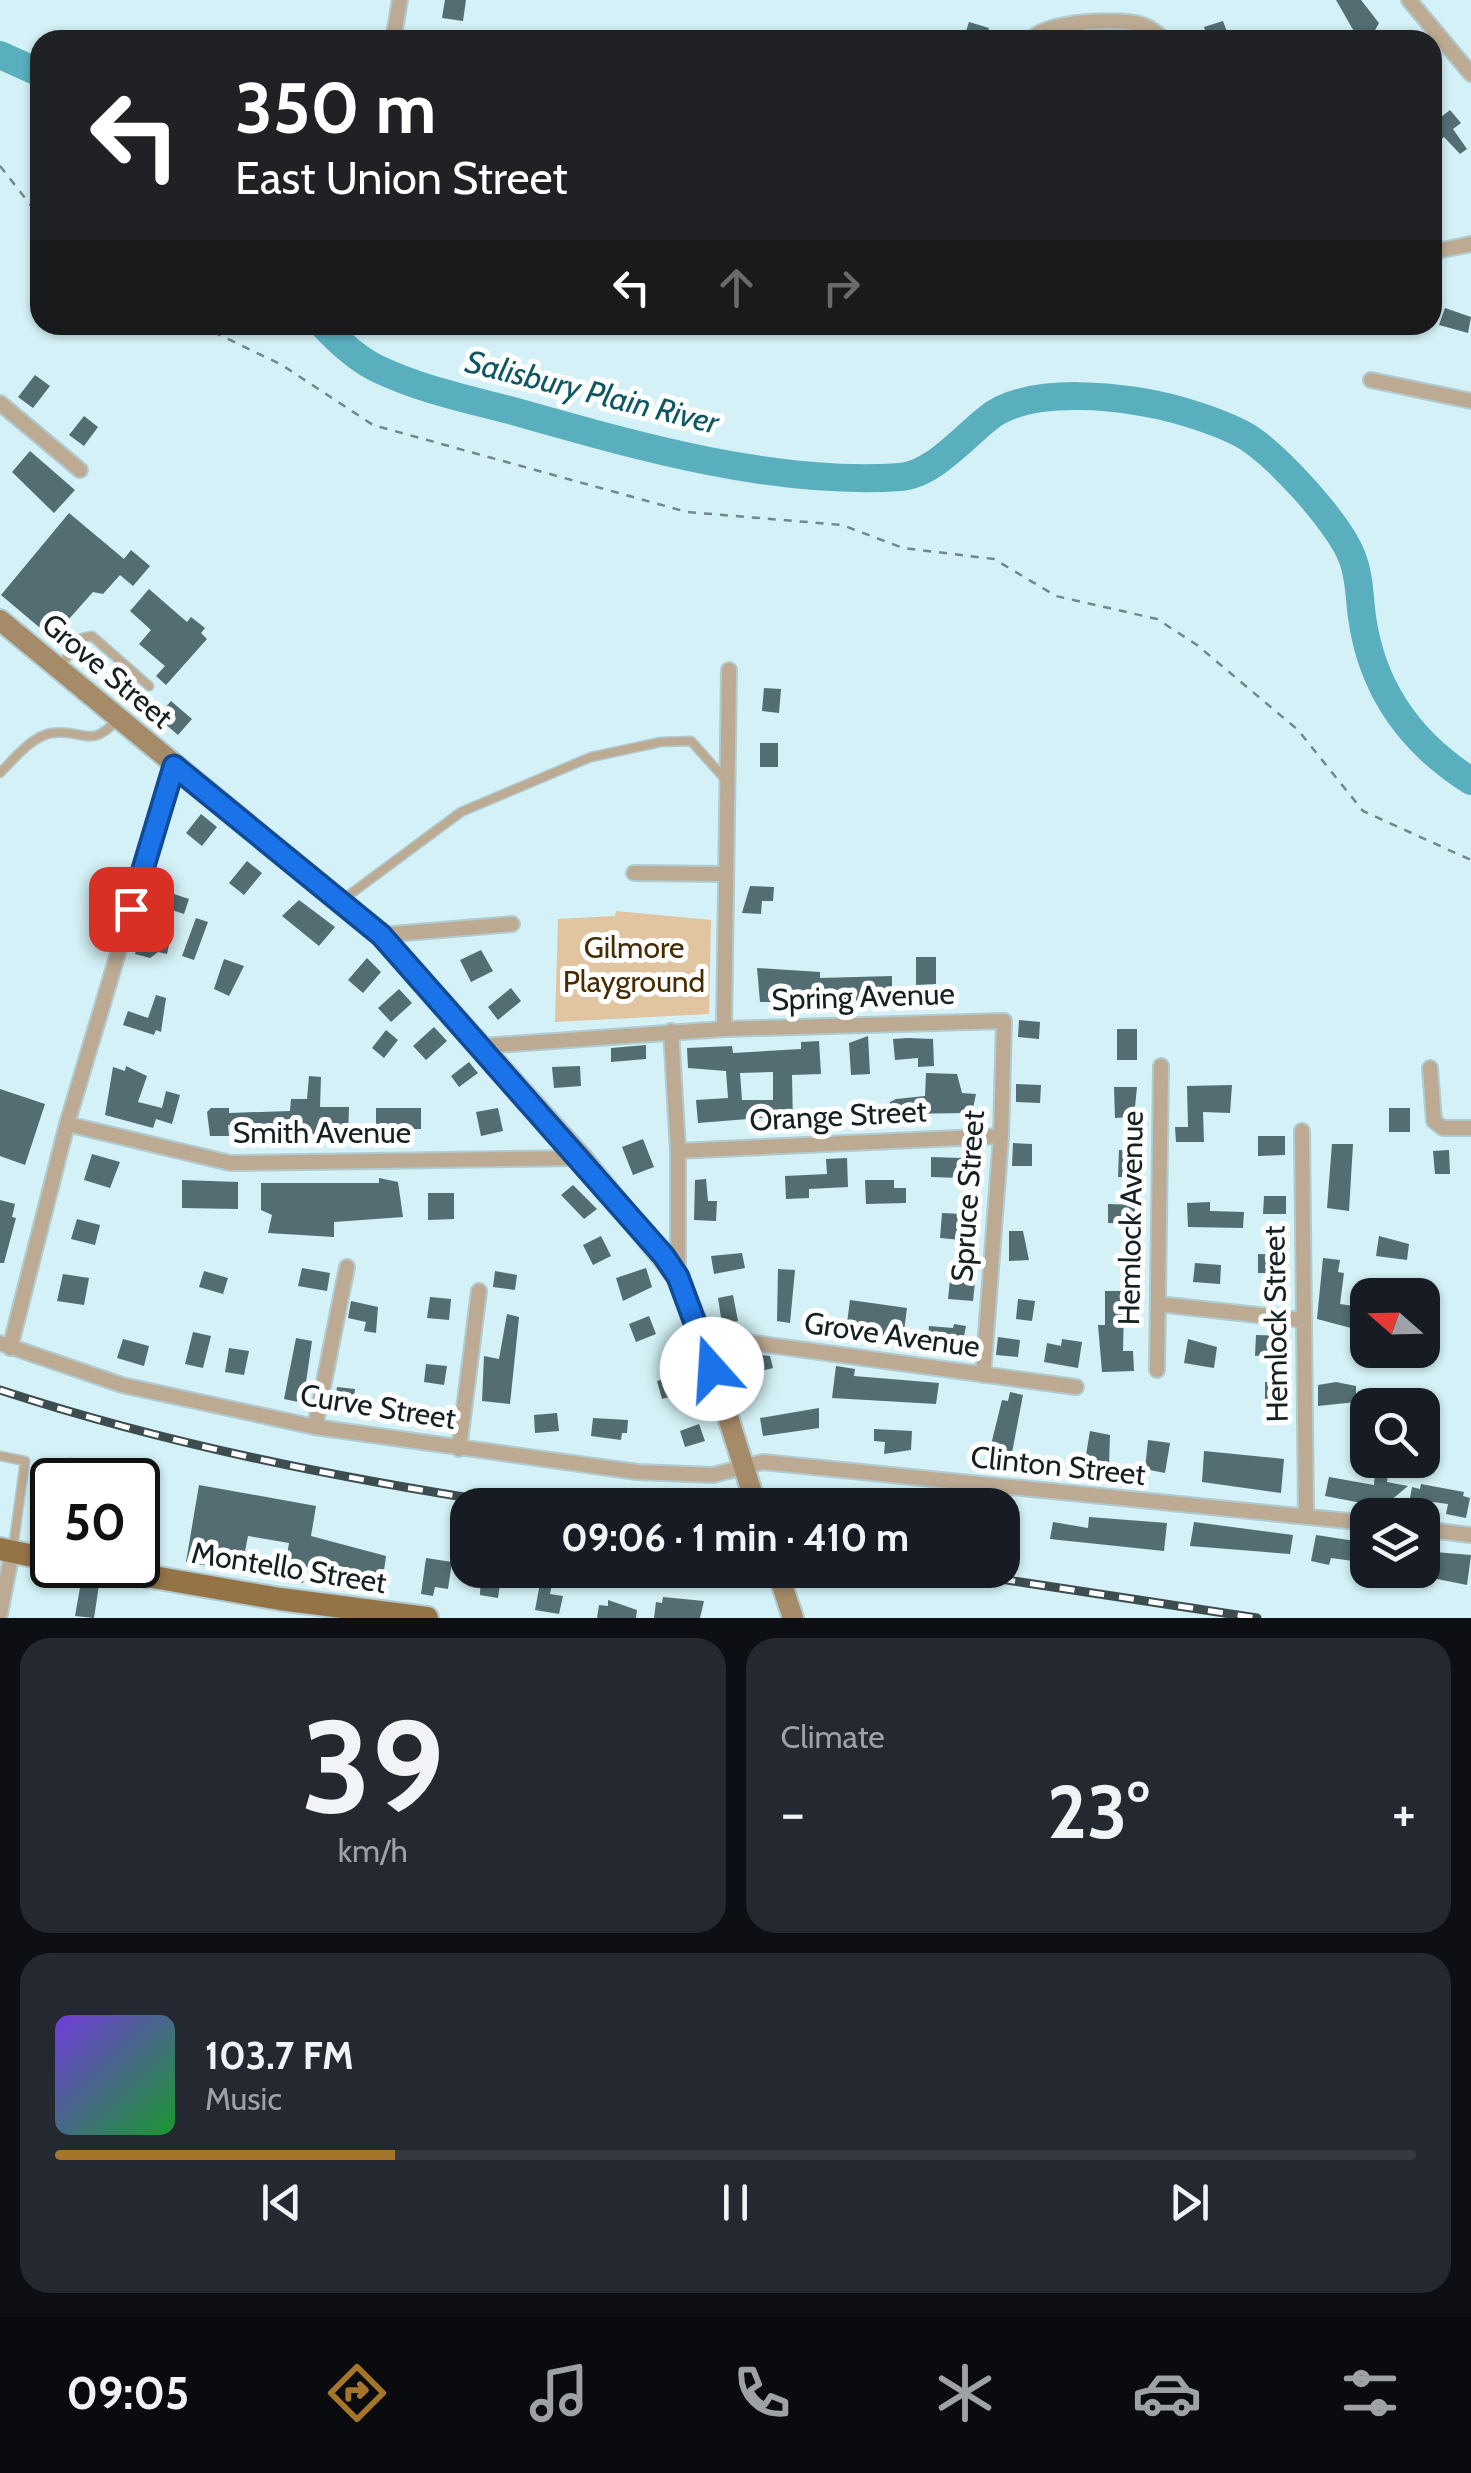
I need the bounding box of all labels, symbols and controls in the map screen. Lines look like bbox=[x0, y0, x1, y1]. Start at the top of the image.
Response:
text: 350 m bbox=[235, 65, 436, 151]
icon: left bbox=[70, 70, 200, 200]
text: East Union Street bbox=[235, 151, 568, 205]
icon: left bbox=[604, 260, 659, 315]
icon: ahead bbox=[709, 260, 764, 315]
icon: right bbox=[814, 260, 869, 315]
water label: Salisbury Plain River bbox=[461, 341, 724, 442]
street label: Grove Street bbox=[35, 605, 180, 736]
pin bbox=[89, 867, 174, 952]
icon: arrive bbox=[104, 882, 159, 937]
park label: Gilmore Playground bbox=[563, 929, 705, 1000]
street label: Spring Avenue bbox=[771, 975, 955, 1018]
street label: Orange Street bbox=[748, 1092, 928, 1139]
street label: Spruce Street bbox=[943, 1109, 992, 1283]
street label: Hemlock Avenue bbox=[1110, 1110, 1151, 1326]
street label: Smith Avenue bbox=[233, 1114, 411, 1151]
street label: Hemlock Street bbox=[1255, 1225, 1296, 1423]
north arrow bbox=[1350, 1278, 1440, 1368]
map controls bbox=[1350, 1278, 1440, 1588]
street label: Grove Avenue bbox=[802, 1304, 982, 1365]
position arrow bbox=[660, 1317, 764, 1421]
street label: Curve Street bbox=[298, 1376, 458, 1437]
button: search bbox=[1350, 1388, 1440, 1478]
street label: Clinton Street bbox=[969, 1438, 1147, 1493]
speed limit sign: 50 bbox=[30, 1458, 160, 1588]
button: layers bbox=[1350, 1498, 1440, 1588]
text: 09:06 · 1 min · 410 m bbox=[561, 1514, 909, 1561]
street label: Montello Street bbox=[189, 1534, 389, 1601]
text: 39 bbox=[301, 1687, 444, 1845]
text: Climate bbox=[781, 1717, 885, 1756]
text: 23° bbox=[1047, 1766, 1149, 1857]
text: − bbox=[781, 1779, 805, 1846]
text: + bbox=[1392, 1779, 1416, 1846]
text: km/h bbox=[338, 1831, 408, 1870]
text: 103.7 FM bbox=[205, 2032, 354, 2079]
text: Music bbox=[205, 2079, 282, 2118]
icon: previous bbox=[254, 2175, 309, 2230]
icon: pause bbox=[708, 2175, 763, 2230]
icon: next bbox=[1162, 2175, 1217, 2230]
icon: directions bbox=[322, 2358, 392, 2428]
icon: music bbox=[524, 2358, 594, 2428]
icon: phone bbox=[727, 2358, 797, 2428]
icon: climate bbox=[930, 2358, 1000, 2428]
icon: car bbox=[1132, 2358, 1202, 2428]
icon: filters bbox=[1335, 2358, 1405, 2428]
text: 09:05 bbox=[66, 2366, 189, 2420]

